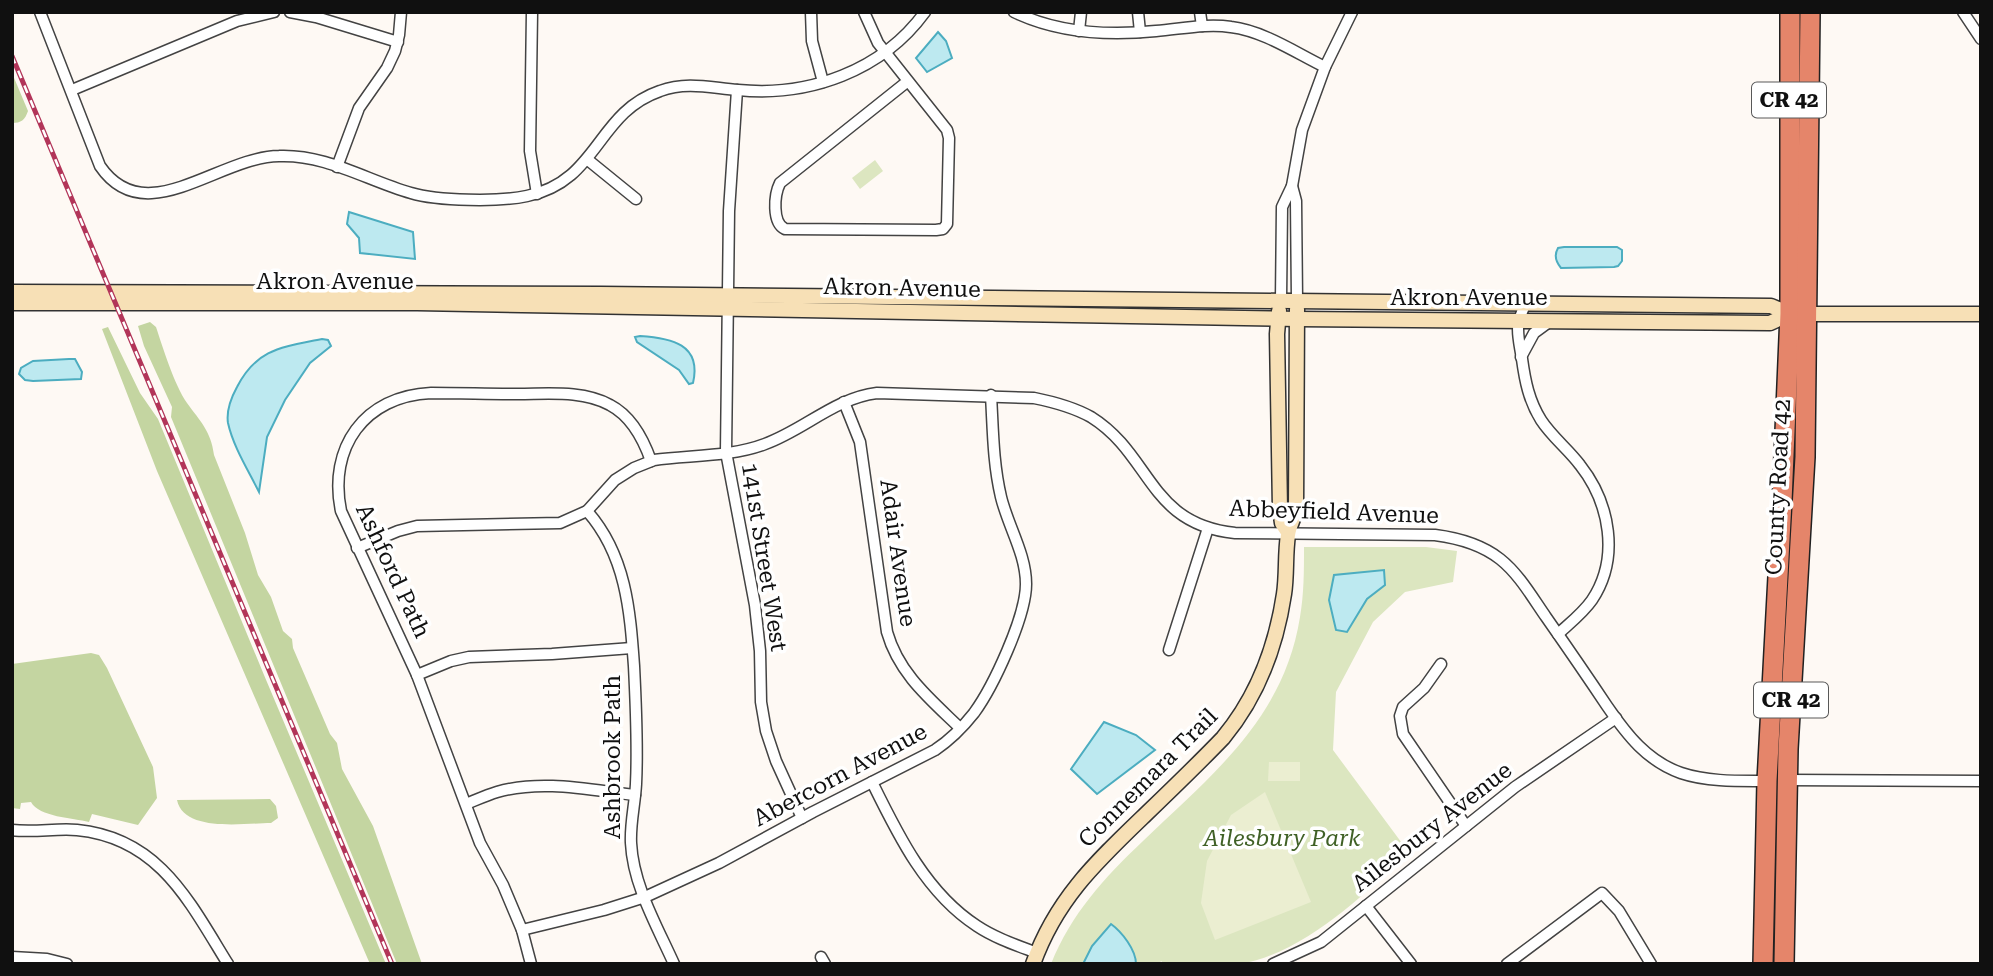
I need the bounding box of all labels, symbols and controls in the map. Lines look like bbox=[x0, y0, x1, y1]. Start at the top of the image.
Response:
road number: CR 42 bbox=[1752, 82, 1826, 118]
street label: Akron Avenue bbox=[256, 268, 414, 295]
street label: Akron Avenue bbox=[823, 273, 981, 303]
street label: Akron Avenue bbox=[1390, 284, 1548, 311]
street label: County Road 42 bbox=[1760, 398, 1796, 576]
street label: 141st Street West bbox=[736, 461, 792, 653]
street label: Adair Avenue bbox=[874, 478, 922, 628]
street label: Abbeyfield Avenue bbox=[1229, 495, 1439, 529]
street label: Ashford Path bbox=[350, 500, 436, 642]
street label: Ashbrook Path bbox=[599, 675, 626, 839]
road number: CR 42 bbox=[1754, 682, 1828, 718]
street label: Connemara Trail bbox=[1073, 703, 1223, 853]
street label: Abercorn Avenue bbox=[749, 718, 931, 832]
street label: Ailesbury Avenue bbox=[1347, 756, 1517, 898]
park label: Ailesbury Park bbox=[1201, 825, 1361, 852]

